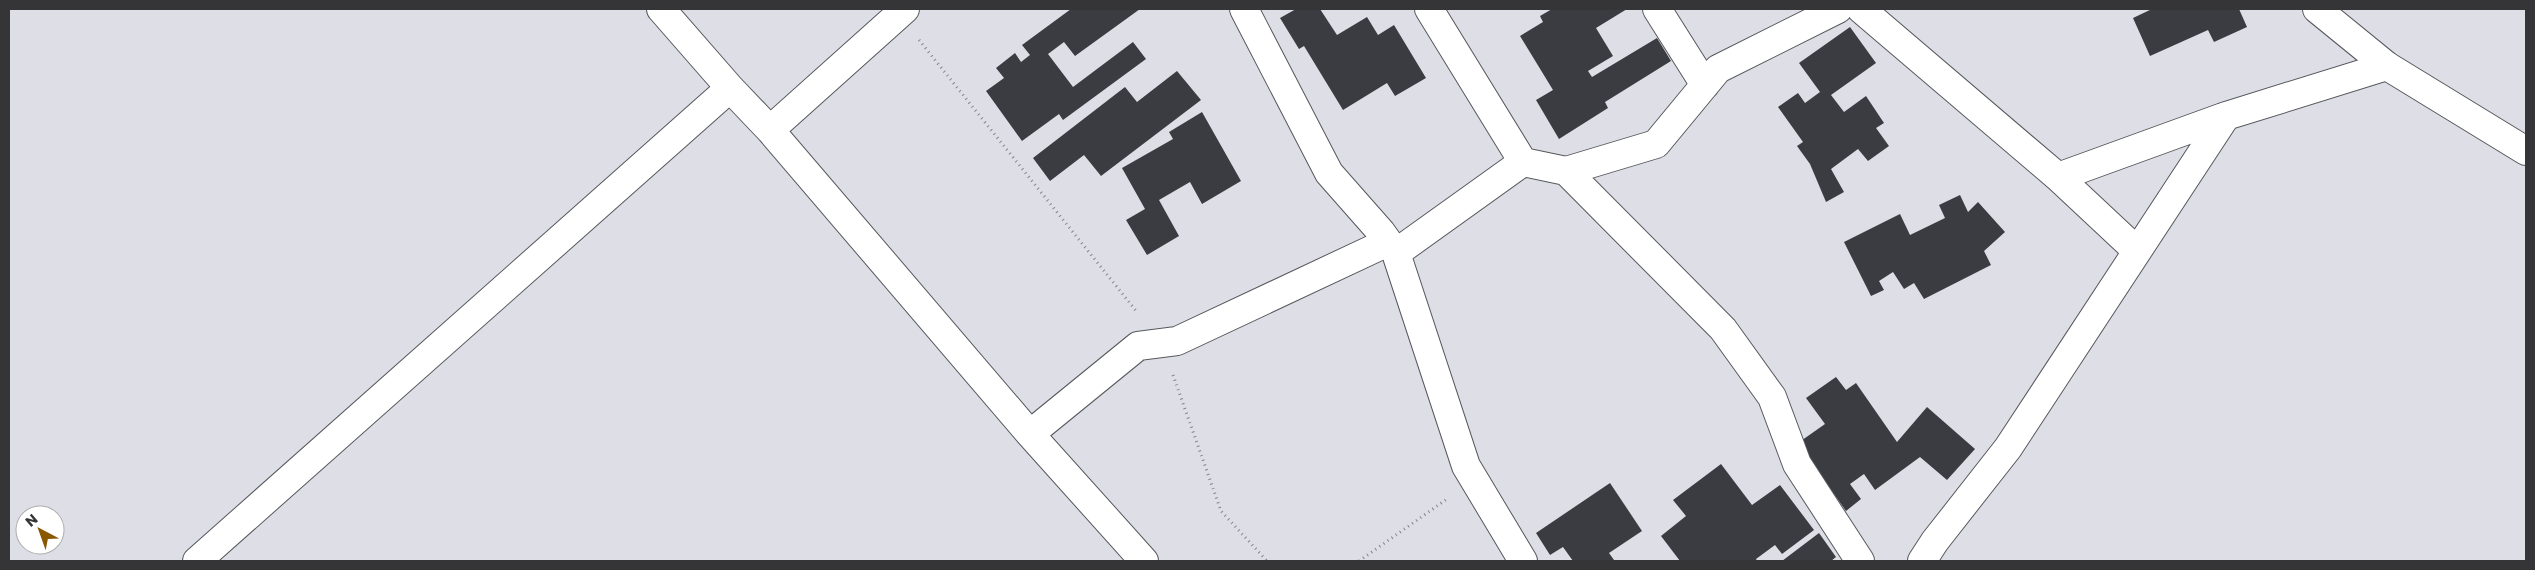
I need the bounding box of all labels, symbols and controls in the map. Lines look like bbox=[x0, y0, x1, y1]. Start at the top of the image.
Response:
north arrow bbox=[15, 505, 65, 555]
text: N bbox=[21, 509, 42, 531]

